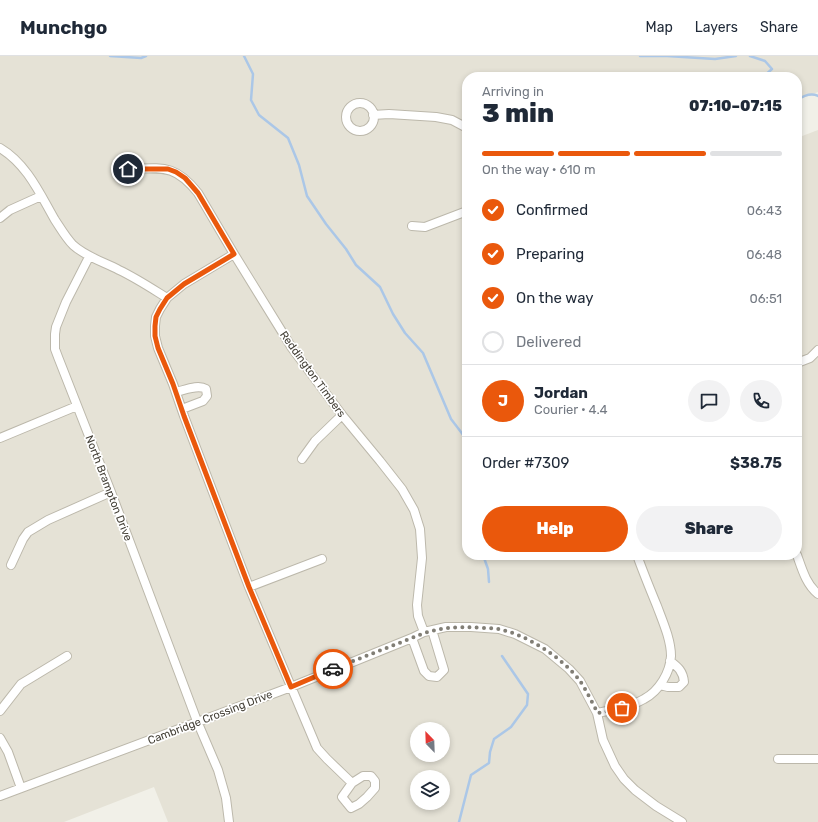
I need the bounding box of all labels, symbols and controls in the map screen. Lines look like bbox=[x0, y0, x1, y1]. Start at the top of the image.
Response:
text: Munchgo bbox=[20, 16, 107, 39]
text: Map bbox=[646, 19, 673, 36]
text: Layers bbox=[695, 19, 738, 36]
text: Share bbox=[760, 19, 798, 36]
text: Arriving in bbox=[482, 84, 544, 99]
text: 07:10–07:15 bbox=[689, 97, 782, 115]
text: 3 min bbox=[482, 98, 554, 129]
pin bbox=[111, 152, 145, 186]
icon: home bbox=[117, 158, 139, 180]
text: On the way · 610 m bbox=[482, 162, 596, 177]
icon: check bbox=[482, 199, 504, 221]
text: Confirmed bbox=[516, 201, 588, 219]
text: 06:43 bbox=[747, 203, 782, 218]
icon: check bbox=[482, 243, 504, 265]
text: Preparing bbox=[516, 245, 584, 263]
text: 06:48 bbox=[746, 247, 782, 262]
icon: check bbox=[482, 287, 504, 309]
text: On the way bbox=[516, 289, 594, 307]
text: 06:51 bbox=[749, 291, 782, 306]
street label: Reddington Timbers bbox=[277, 329, 348, 420]
text: Delivered bbox=[516, 333, 581, 351]
button: chat bbox=[688, 380, 730, 422]
button: phone bbox=[740, 380, 782, 422]
text: Jordan bbox=[534, 384, 588, 402]
text: J bbox=[498, 392, 508, 410]
text: Courier · 4.4 bbox=[534, 402, 608, 417]
street label: North Brampton Drive bbox=[82, 434, 135, 543]
text: Order #7309 bbox=[482, 454, 569, 472]
text: $38.75 bbox=[730, 454, 782, 472]
button: Help bbox=[482, 506, 628, 552]
button: Share bbox=[636, 506, 782, 552]
courier bbox=[313, 649, 353, 689]
icon: car bbox=[322, 658, 344, 680]
street label: Cambridge Crossing Drive bbox=[146, 688, 274, 747]
pin bbox=[605, 691, 639, 725]
icon: bag bbox=[611, 697, 633, 719]
north arrow bbox=[410, 722, 450, 762]
map controls bbox=[410, 722, 450, 810]
button: layers bbox=[410, 770, 450, 810]

